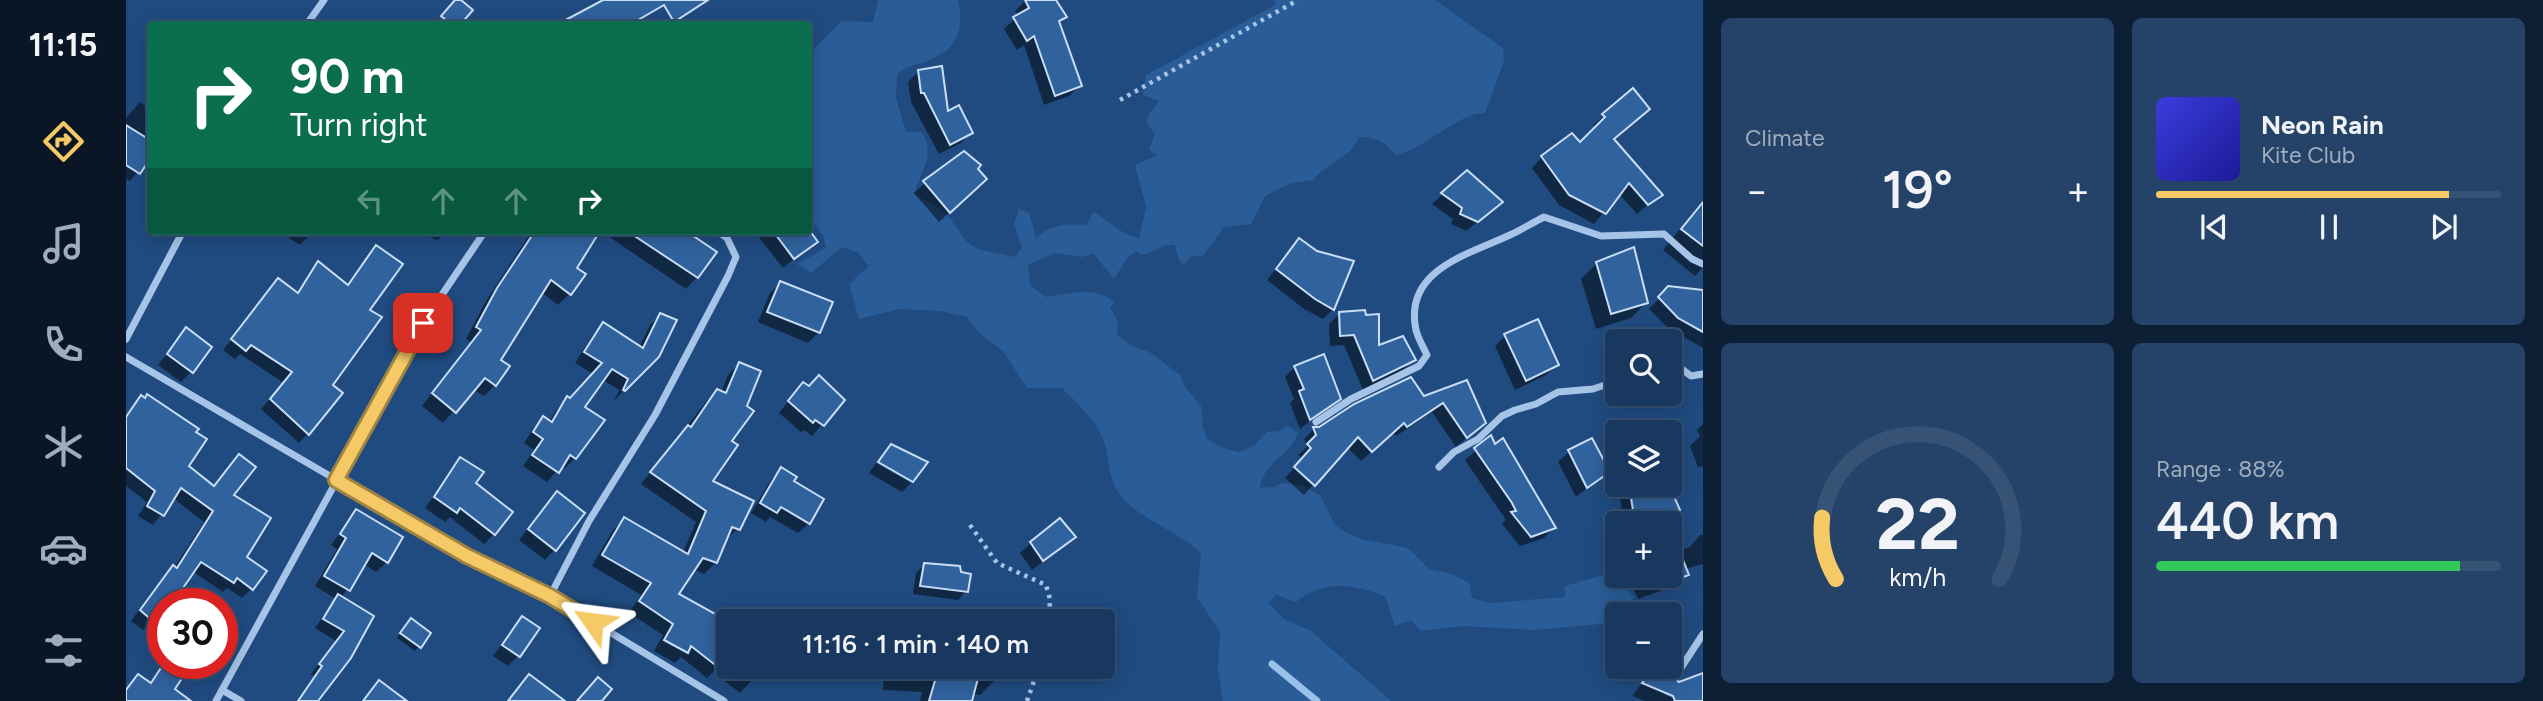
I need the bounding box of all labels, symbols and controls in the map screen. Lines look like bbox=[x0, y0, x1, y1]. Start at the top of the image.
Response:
text: 11:15 bbox=[29, 26, 97, 64]
text: 90 m bbox=[290, 46, 405, 105]
icon: right bbox=[175, 49, 266, 140]
text: Turn right bbox=[290, 106, 428, 144]
text: Neon Rain bbox=[2261, 109, 2384, 141]
icon: directions bbox=[39, 117, 88, 166]
text: Climate bbox=[1745, 124, 1824, 152]
text: Kite Club bbox=[2261, 141, 2355, 169]
text: 19° bbox=[1882, 159, 1953, 221]
text: − bbox=[1745, 168, 1769, 214]
text: + bbox=[2066, 168, 2090, 214]
icon: left bbox=[351, 182, 389, 220]
icon: ahead bbox=[424, 182, 462, 220]
icon: ahead bbox=[497, 182, 535, 220]
icon: right bbox=[570, 182, 608, 220]
icon: previous bbox=[2195, 208, 2233, 246]
icon: pause bbox=[2310, 208, 2348, 246]
icon: next bbox=[2425, 208, 2463, 246]
icon: music bbox=[39, 219, 88, 268]
pin bbox=[393, 293, 453, 353]
icon: arrive bbox=[404, 304, 442, 342]
icon: phone bbox=[39, 320, 88, 369]
map controls bbox=[1605, 329, 1682, 679]
button: search bbox=[1605, 329, 1682, 406]
button: layers bbox=[1605, 420, 1682, 497]
icon: climate bbox=[39, 422, 88, 471]
text: Range · 88% bbox=[2156, 455, 2285, 483]
text: 22 bbox=[1875, 480, 1960, 567]
text: 440 km bbox=[2156, 490, 2339, 552]
button: + bbox=[1605, 511, 1682, 588]
icon: car bbox=[39, 524, 88, 573]
text: km/h bbox=[1889, 562, 1946, 592]
position arrow bbox=[556, 585, 630, 659]
speed limit sign: 30 bbox=[147, 588, 238, 679]
button: − bbox=[1605, 602, 1682, 679]
icon: filters bbox=[39, 626, 88, 675]
text: 11:16 · 1 min · 140 m bbox=[802, 628, 1029, 660]

